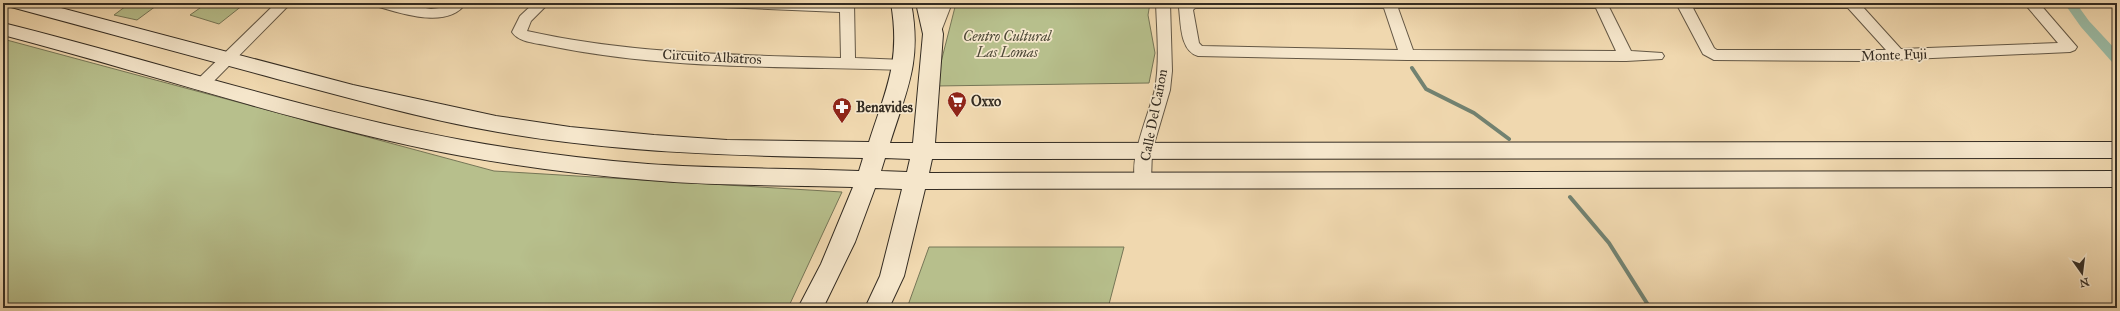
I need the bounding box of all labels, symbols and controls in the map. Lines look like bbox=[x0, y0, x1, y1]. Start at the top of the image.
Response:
park label: Centro Cultural Las Lomas bbox=[963, 28, 1052, 61]
street label: Monte Fuji bbox=[1860, 45, 1928, 65]
street label: Circuito Albatros bbox=[662, 46, 762, 68]
street label: Calle Del Cañon bbox=[1137, 67, 1171, 162]
supermarket icon: Oxxo bbox=[946, 90, 968, 118]
place label: Oxxo bbox=[971, 93, 1001, 110]
pharmacy icon: Benavides bbox=[831, 96, 853, 124]
place label: Benavides bbox=[856, 99, 913, 116]
north arrow bbox=[2062, 253, 2102, 293]
text: N bbox=[2078, 275, 2090, 290]

